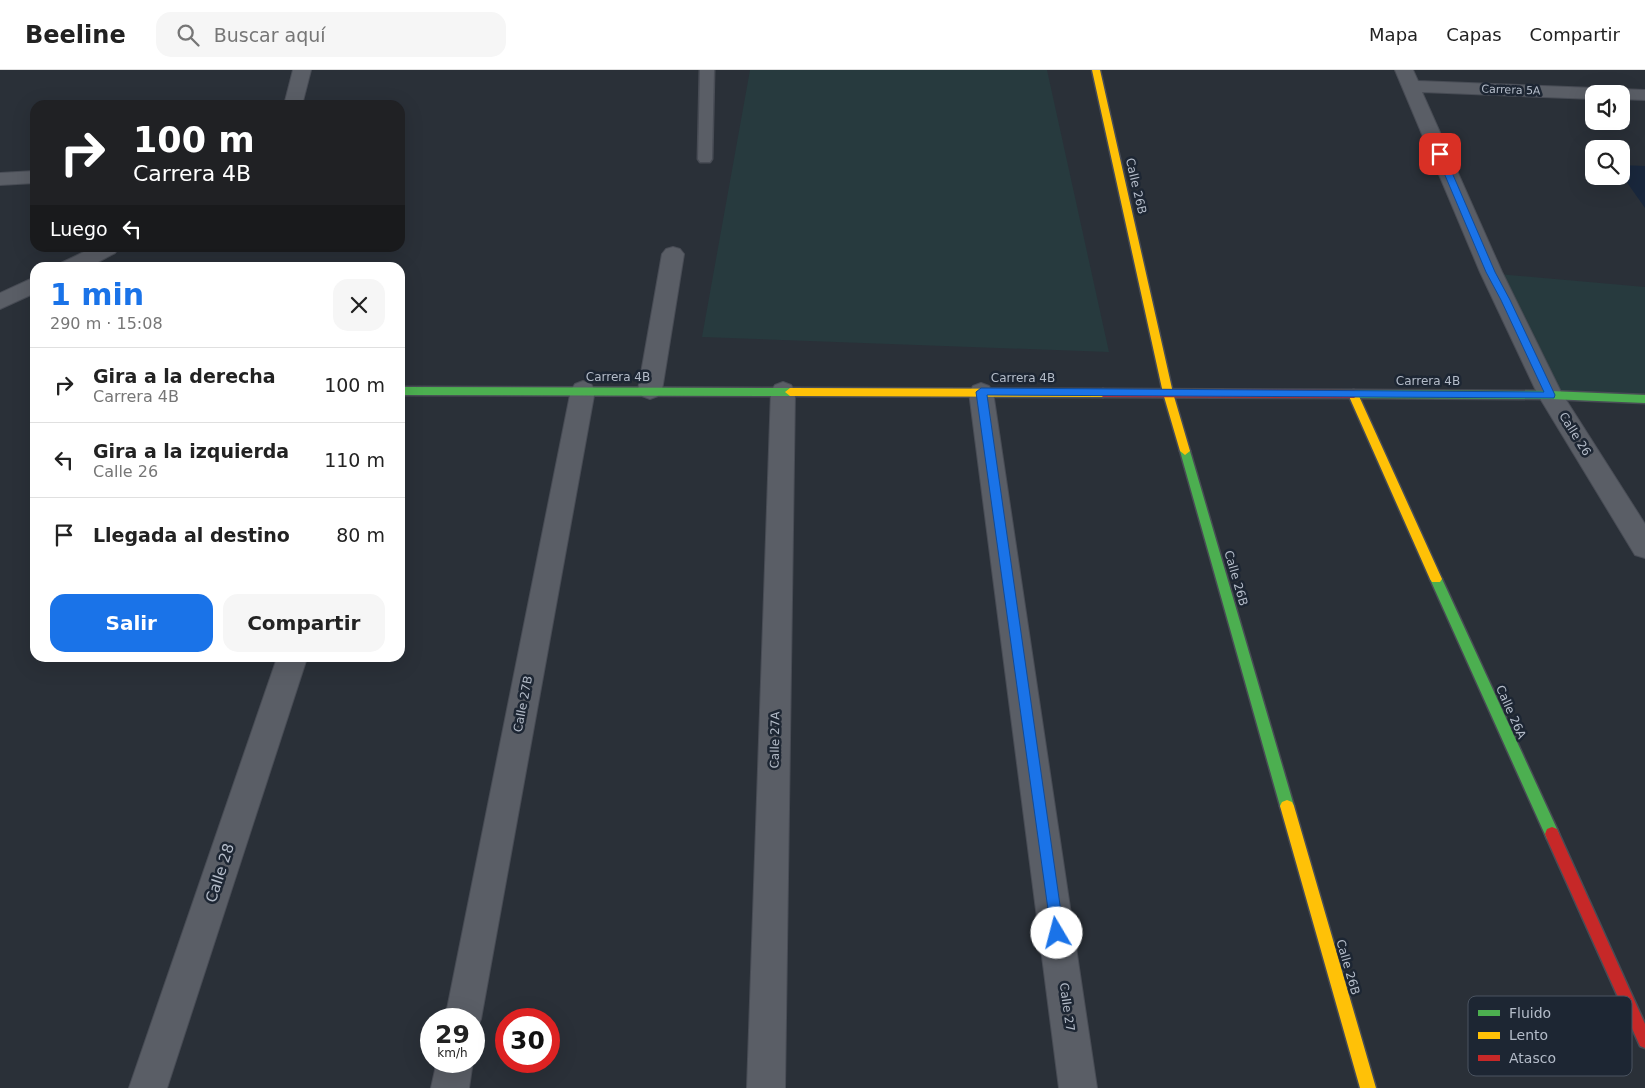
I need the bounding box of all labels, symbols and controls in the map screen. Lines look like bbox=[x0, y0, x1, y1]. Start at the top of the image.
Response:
search box bbox=[156, 12, 506, 57]
text: Beeline bbox=[25, 21, 126, 49]
icon: search bbox=[174, 21, 202, 49]
text: Buscar aquí bbox=[214, 24, 326, 46]
text: Mapa bbox=[1369, 24, 1418, 45]
text: Capas bbox=[1446, 24, 1502, 45]
text: Compartir bbox=[1530, 24, 1620, 45]
street label: Carrera 5A bbox=[1481, 82, 1541, 98]
map controls bbox=[1585, 85, 1630, 185]
button: sound bbox=[1585, 85, 1630, 130]
icon: right bbox=[50, 120, 115, 185]
text: 100 m bbox=[133, 120, 255, 160]
pin bbox=[1419, 133, 1461, 175]
icon: arrive bbox=[1426, 140, 1454, 168]
button: search bbox=[1585, 140, 1630, 185]
street label: Calle 26B bbox=[1123, 157, 1149, 215]
text: Carrera 4B bbox=[133, 161, 251, 186]
icon: left bbox=[118, 215, 146, 243]
text: Luego bbox=[50, 218, 108, 240]
text: 1 min bbox=[50, 277, 144, 312]
button: close bbox=[333, 279, 385, 331]
text: 290 m · 15:08 bbox=[50, 314, 163, 333]
text: Gira a la derecha bbox=[93, 365, 276, 387]
street label: Carrera 4B bbox=[586, 370, 650, 384]
icon: right bbox=[50, 371, 78, 399]
street label: Carrera 4B bbox=[991, 371, 1055, 385]
text: 100 m bbox=[324, 374, 385, 396]
street label: Carrera 4B bbox=[1396, 374, 1460, 388]
text: Carrera 4B bbox=[93, 387, 179, 406]
street label: Calle 26 bbox=[1556, 410, 1594, 458]
text: Gira a la izquierda bbox=[93, 440, 289, 462]
icon: left bbox=[50, 446, 78, 474]
text: 110 m bbox=[324, 449, 385, 471]
text: Calle 26 bbox=[93, 462, 158, 481]
icon: arrive bbox=[50, 521, 78, 549]
text: Llegada al destino bbox=[93, 524, 290, 546]
text: 80 m bbox=[336, 524, 385, 546]
street label: Calle 26B bbox=[1221, 549, 1251, 607]
button: Salir bbox=[50, 594, 213, 652]
button: Compartir bbox=[223, 594, 385, 652]
street label: Calle 27B bbox=[511, 675, 535, 733]
street label: Calle 26A bbox=[1493, 683, 1529, 742]
street label: Calle 27A bbox=[768, 711, 783, 769]
street label: Calle 28 bbox=[202, 841, 238, 905]
position arrow bbox=[1030, 906, 1082, 958]
street label: Calle 26B bbox=[1333, 938, 1363, 996]
street label: Calle 27 bbox=[1057, 982, 1077, 1032]
legend bbox=[1468, 996, 1632, 1076]
text: Fluido bbox=[1509, 1005, 1551, 1021]
speed limit sign: 30 bbox=[495, 1008, 560, 1073]
text: 29 bbox=[435, 1020, 470, 1049]
text: Lento bbox=[1509, 1027, 1548, 1043]
text: km/h bbox=[437, 1046, 468, 1060]
text: Atasco bbox=[1509, 1050, 1556, 1066]

